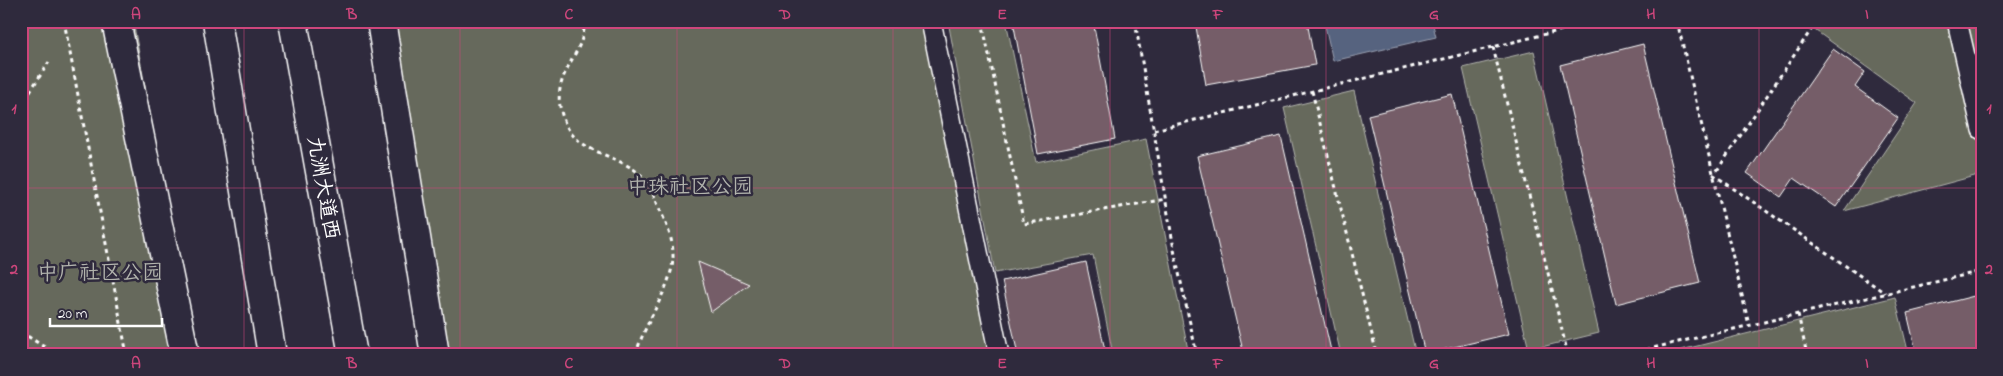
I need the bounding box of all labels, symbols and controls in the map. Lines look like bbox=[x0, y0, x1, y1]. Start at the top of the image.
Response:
text: A bbox=[131, 3, 141, 27]
text: B bbox=[346, 3, 358, 27]
text: C bbox=[565, 3, 574, 27]
text: D bbox=[778, 3, 791, 27]
text: E bbox=[997, 3, 1007, 27]
text: F bbox=[1212, 3, 1224, 27]
text: G bbox=[1429, 3, 1439, 27]
text: H bbox=[1646, 3, 1656, 27]
text: I bbox=[1865, 3, 1869, 27]
text: 1 bbox=[11, 97, 17, 121]
text: 1 bbox=[1986, 97, 1992, 121]
street label: 九洲大道西 bbox=[298, 134, 346, 242]
park label: 中珠社区公园 bbox=[627, 173, 753, 203]
text: 2 bbox=[9, 258, 18, 282]
text: 2 bbox=[1984, 258, 1993, 282]
park label: 中广社区公园 bbox=[37, 259, 163, 289]
scale bar bbox=[50, 296, 162, 328]
text: 20 m bbox=[58, 303, 88, 325]
text: A bbox=[131, 352, 141, 376]
text: B bbox=[346, 352, 358, 376]
text: C bbox=[565, 352, 574, 376]
text: D bbox=[778, 352, 791, 376]
text: E bbox=[997, 352, 1007, 376]
text: F bbox=[1212, 352, 1224, 376]
text: G bbox=[1429, 352, 1439, 376]
text: H bbox=[1646, 352, 1656, 376]
text: I bbox=[1865, 352, 1869, 376]

